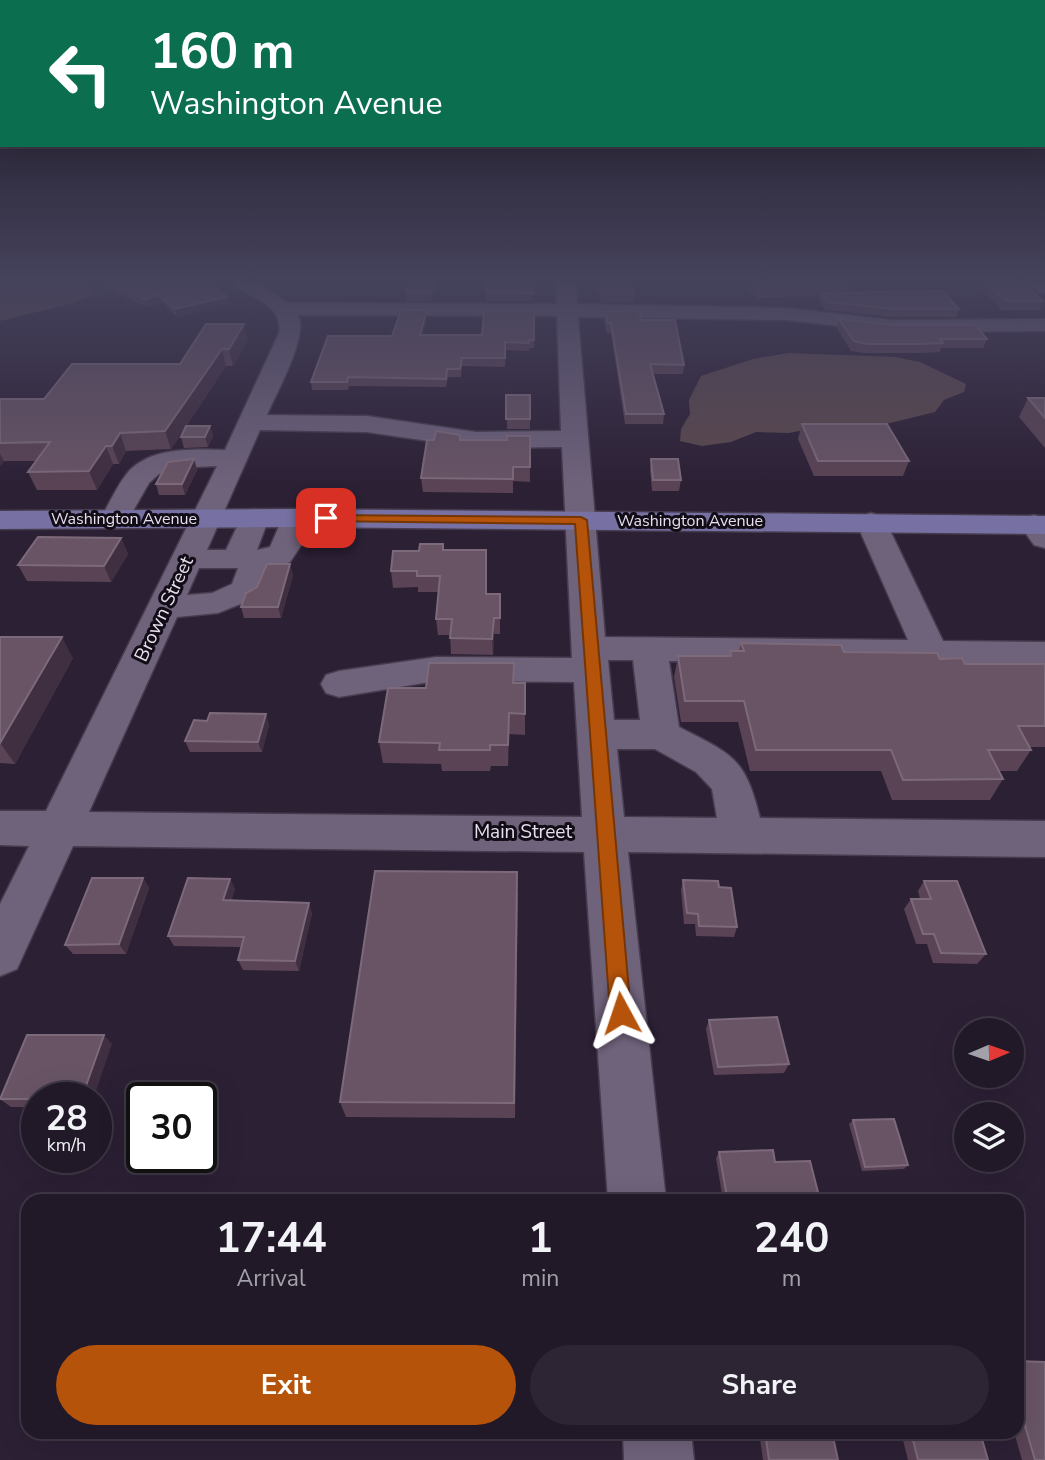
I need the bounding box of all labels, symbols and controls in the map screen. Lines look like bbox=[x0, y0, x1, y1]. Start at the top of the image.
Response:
text: 160 m bbox=[150, 18, 294, 85]
icon: left bbox=[35, 28, 126, 119]
text: Washington Avenue bbox=[150, 82, 442, 125]
pin bbox=[296, 488, 356, 548]
icon: arrive bbox=[307, 499, 345, 537]
street label: Washington Avenue bbox=[51, 508, 197, 530]
street label: Washington Avenue bbox=[617, 510, 763, 532]
street label: Brown Street bbox=[128, 552, 200, 666]
street label: Main Street bbox=[474, 819, 572, 845]
position arrow bbox=[584, 976, 658, 1050]
north arrow bbox=[954, 1018, 1024, 1088]
map controls bbox=[954, 1018, 1024, 1172]
speed limit sign: 30 bbox=[126, 1082, 217, 1173]
text: 28 bbox=[45, 1095, 88, 1142]
button: layers bbox=[954, 1102, 1024, 1172]
text: km/h bbox=[47, 1133, 86, 1157]
text: 17:44 bbox=[216, 1210, 327, 1267]
text: 1 bbox=[528, 1210, 553, 1267]
text: 240 bbox=[754, 1210, 829, 1267]
text: Arrival bbox=[237, 1263, 306, 1294]
text: min bbox=[521, 1263, 559, 1294]
text: m bbox=[782, 1263, 802, 1294]
button: Exit bbox=[56, 1345, 516, 1425]
button: Share bbox=[530, 1345, 989, 1425]

